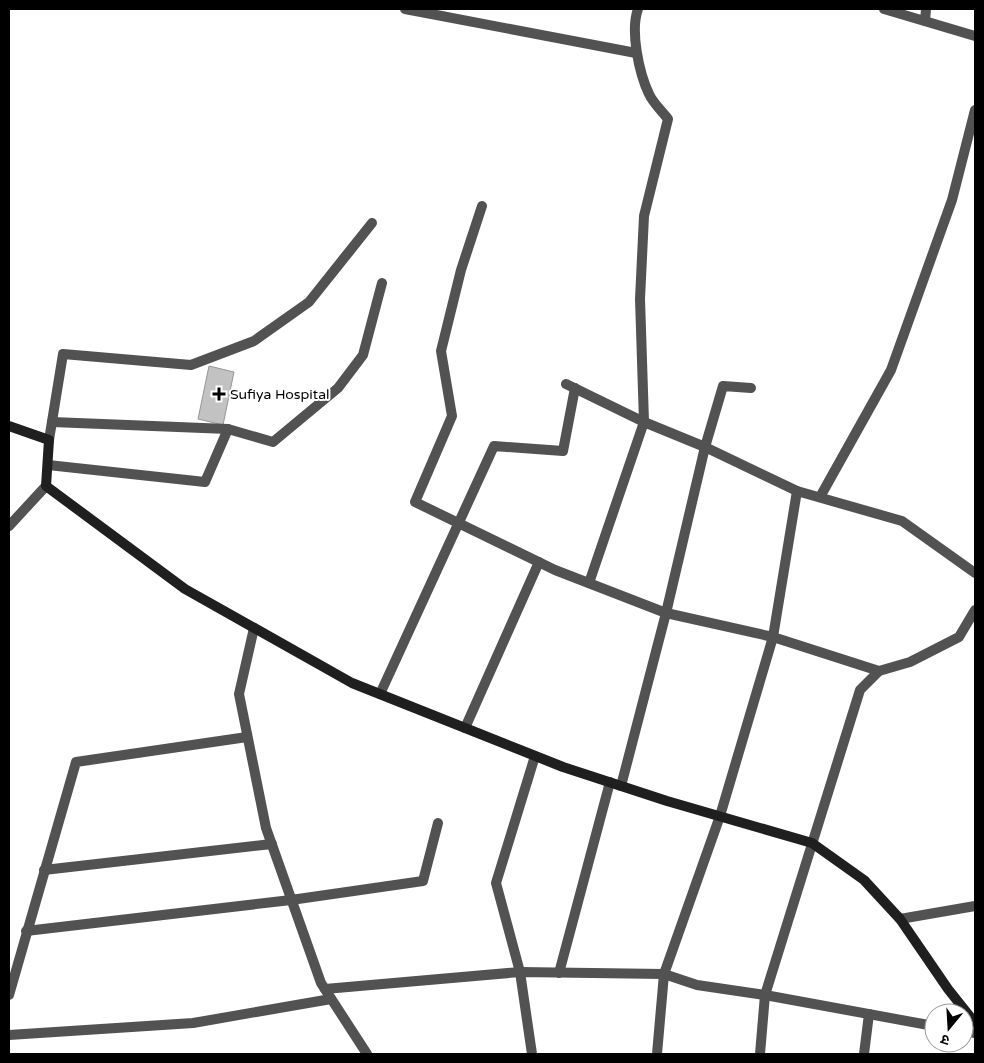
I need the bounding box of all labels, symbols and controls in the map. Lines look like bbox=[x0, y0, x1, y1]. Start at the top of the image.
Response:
place label: Sufiya Hospital bbox=[230, 386, 330, 403]
marker: Sufiya Hospital bbox=[212, 387, 226, 401]
north arrow bbox=[924, 1003, 974, 1053]
text: उ bbox=[938, 1030, 952, 1049]

